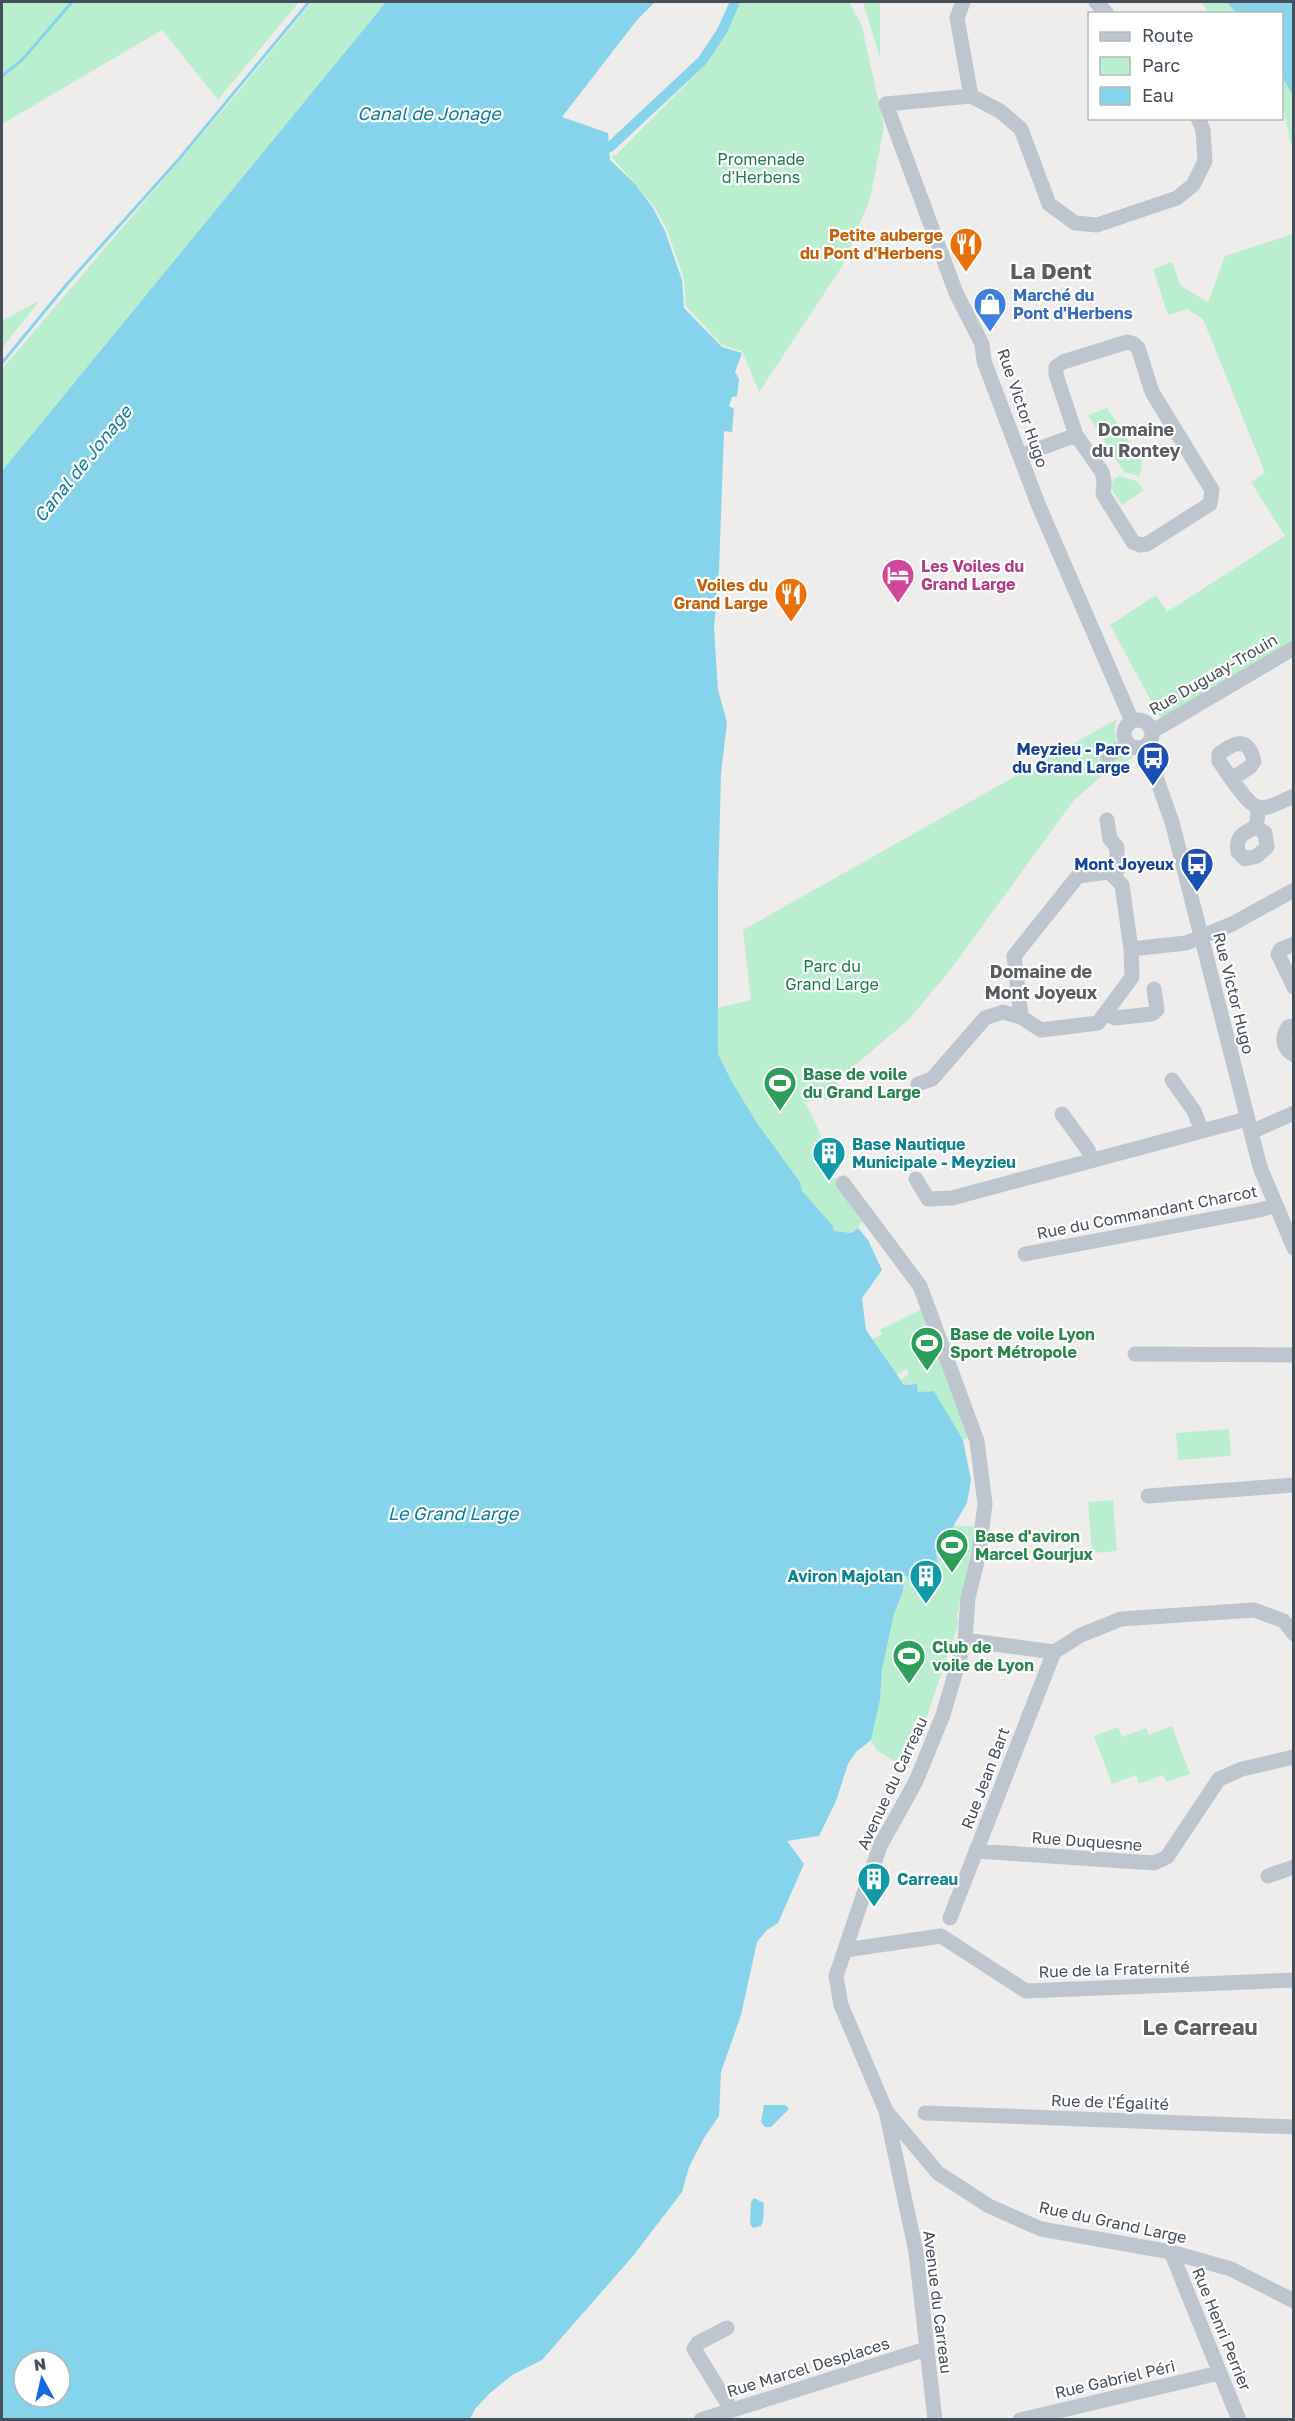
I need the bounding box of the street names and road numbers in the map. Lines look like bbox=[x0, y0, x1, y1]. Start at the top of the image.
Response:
street label: Rue Victor Hugo bbox=[993, 346, 1053, 470]
street label: Rue Duguay-Trouin bbox=[1145, 629, 1281, 719]
street label: Rue Victor Hugo bbox=[1209, 930, 1259, 1056]
street label: Rue du Commandant Charcot bbox=[1035, 1181, 1259, 1243]
street label: Avenue du Carreau bbox=[852, 1713, 932, 1853]
street label: Rue Jean Bart bbox=[956, 1724, 1014, 1832]
street label: Rue Duquesne bbox=[1031, 1827, 1143, 1855]
street label: Rue de la Fraternité bbox=[1038, 1956, 1190, 1982]
street label: Rue de l'Égalité bbox=[1051, 2090, 1169, 2114]
street label: Rue du Grand Large bbox=[1037, 2197, 1189, 2247]
street label: Avenue du Carreau bbox=[919, 2229, 957, 2375]
street label: Rue Henri Perrier bbox=[1188, 2264, 1256, 2394]
street label: Rue Marcel Desplaces bbox=[724, 2333, 892, 2401]
street label: Rue Gabriel Péri bbox=[1053, 2355, 1177, 2403]

